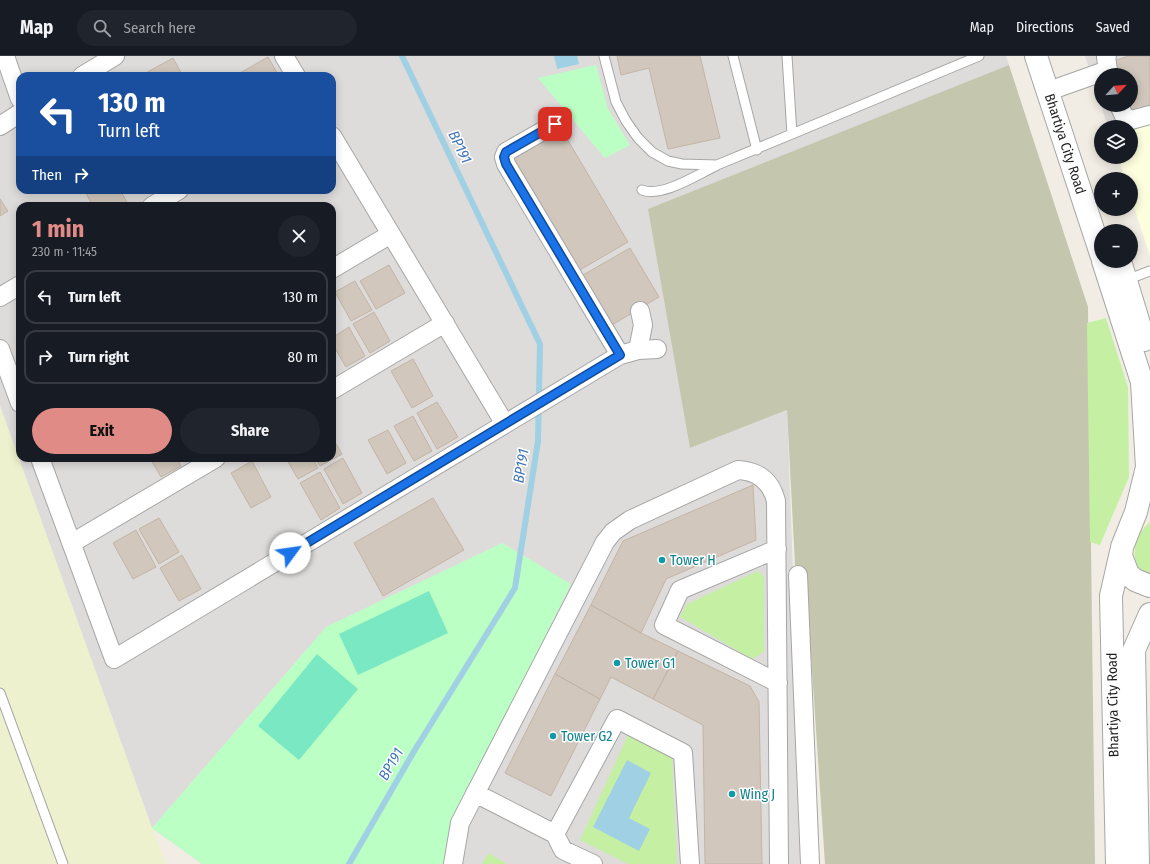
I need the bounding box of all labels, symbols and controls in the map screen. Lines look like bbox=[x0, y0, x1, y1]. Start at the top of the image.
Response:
search box bbox=[77, 10, 357, 46]
text: Map bbox=[20, 16, 53, 39]
icon: search bbox=[91, 17, 113, 39]
text: Search here bbox=[123, 19, 196, 37]
text: Map bbox=[970, 19, 994, 36]
text: Directions bbox=[1016, 19, 1074, 36]
text: Saved bbox=[1096, 19, 1130, 36]
north arrow bbox=[1094, 68, 1138, 112]
map controls bbox=[1094, 68, 1138, 268]
text: 130 m bbox=[98, 86, 166, 119]
icon: left bbox=[32, 88, 84, 140]
street label: Bhartiya City Road bbox=[1041, 92, 1089, 196]
pin bbox=[538, 107, 572, 141]
icon: arrive bbox=[544, 113, 566, 135]
text: Turn left bbox=[98, 120, 160, 142]
button: layers bbox=[1094, 120, 1138, 164]
water label: BP191 bbox=[444, 128, 476, 167]
icon: right bbox=[70, 164, 92, 186]
text: Then bbox=[32, 166, 62, 184]
button: + bbox=[1094, 172, 1138, 216]
text: 1 min bbox=[32, 215, 84, 243]
button: close bbox=[278, 215, 320, 257]
button: − bbox=[1094, 224, 1138, 268]
text: 230 m · 11:45 bbox=[32, 244, 97, 259]
icon: left bbox=[34, 286, 56, 308]
text: Turn left bbox=[68, 288, 121, 306]
text: 130 m bbox=[283, 288, 318, 306]
icon: right bbox=[34, 346, 56, 368]
text: Turn right bbox=[68, 348, 129, 366]
text: 80 m bbox=[288, 348, 318, 366]
button: Exit bbox=[32, 408, 172, 454]
button: Share bbox=[180, 408, 320, 454]
water label: BP191 bbox=[509, 447, 533, 484]
position arrow bbox=[269, 532, 311, 574]
place label: Tower H bbox=[670, 552, 716, 569]
marker: Tower H bbox=[657, 555, 667, 565]
street label: Bhartiya City Road bbox=[1104, 652, 1122, 758]
place label: Tower G1 bbox=[625, 655, 675, 672]
marker: Tower G1 bbox=[612, 658, 622, 668]
place label: Tower G2 bbox=[561, 728, 612, 745]
marker: Tower G2 bbox=[548, 731, 558, 741]
water label: BP191 bbox=[375, 745, 407, 783]
place label: Wing J bbox=[740, 786, 775, 803]
marker: Wing J bbox=[727, 789, 737, 799]

